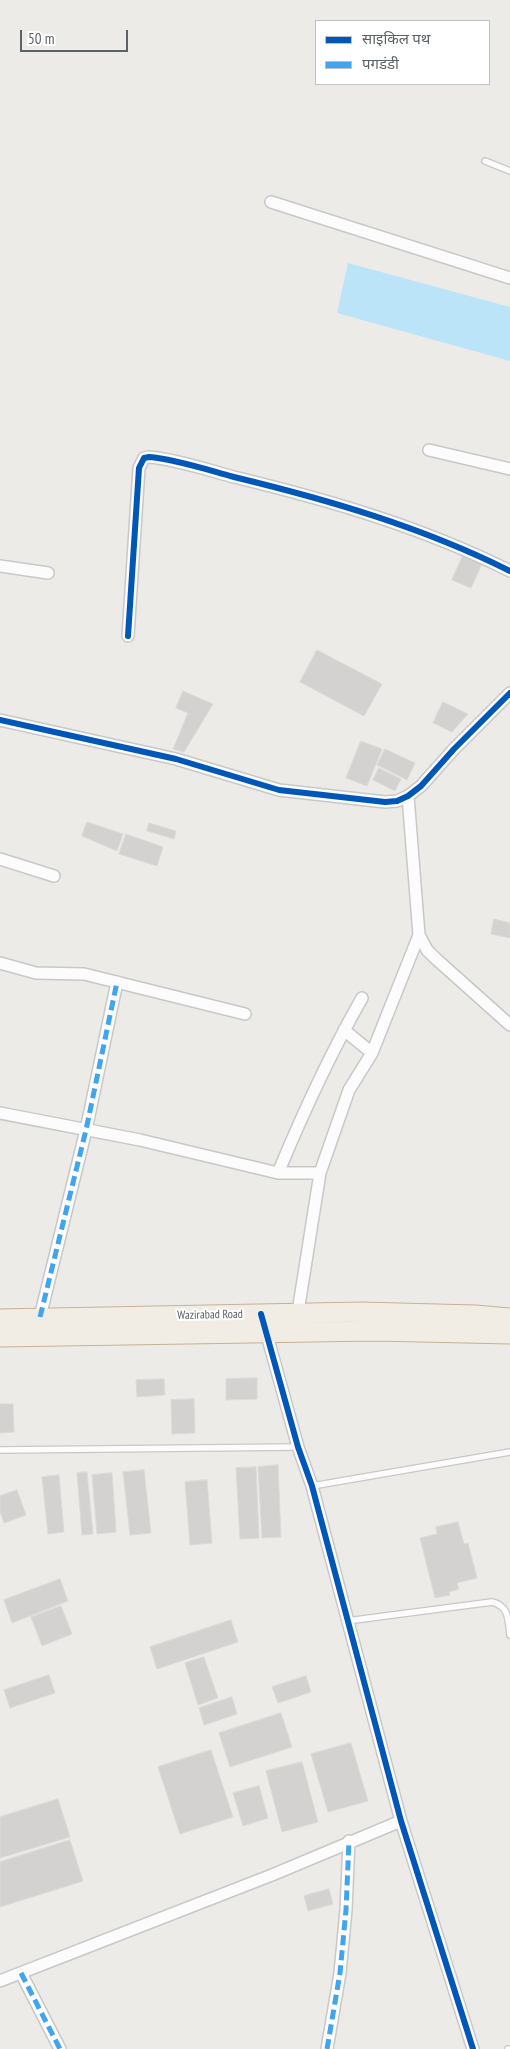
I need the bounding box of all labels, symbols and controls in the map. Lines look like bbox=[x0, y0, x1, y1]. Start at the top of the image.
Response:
scale bar bbox=[22, 20, 130, 52]
legend bbox=[315, 20, 490, 85]
text: 50 m bbox=[28, 29, 54, 48]
text: साइकिल पथ bbox=[362, 29, 430, 48]
text: पगडंडी bbox=[362, 54, 399, 73]
street label: Wazirabad Road bbox=[177, 1307, 243, 1323]

